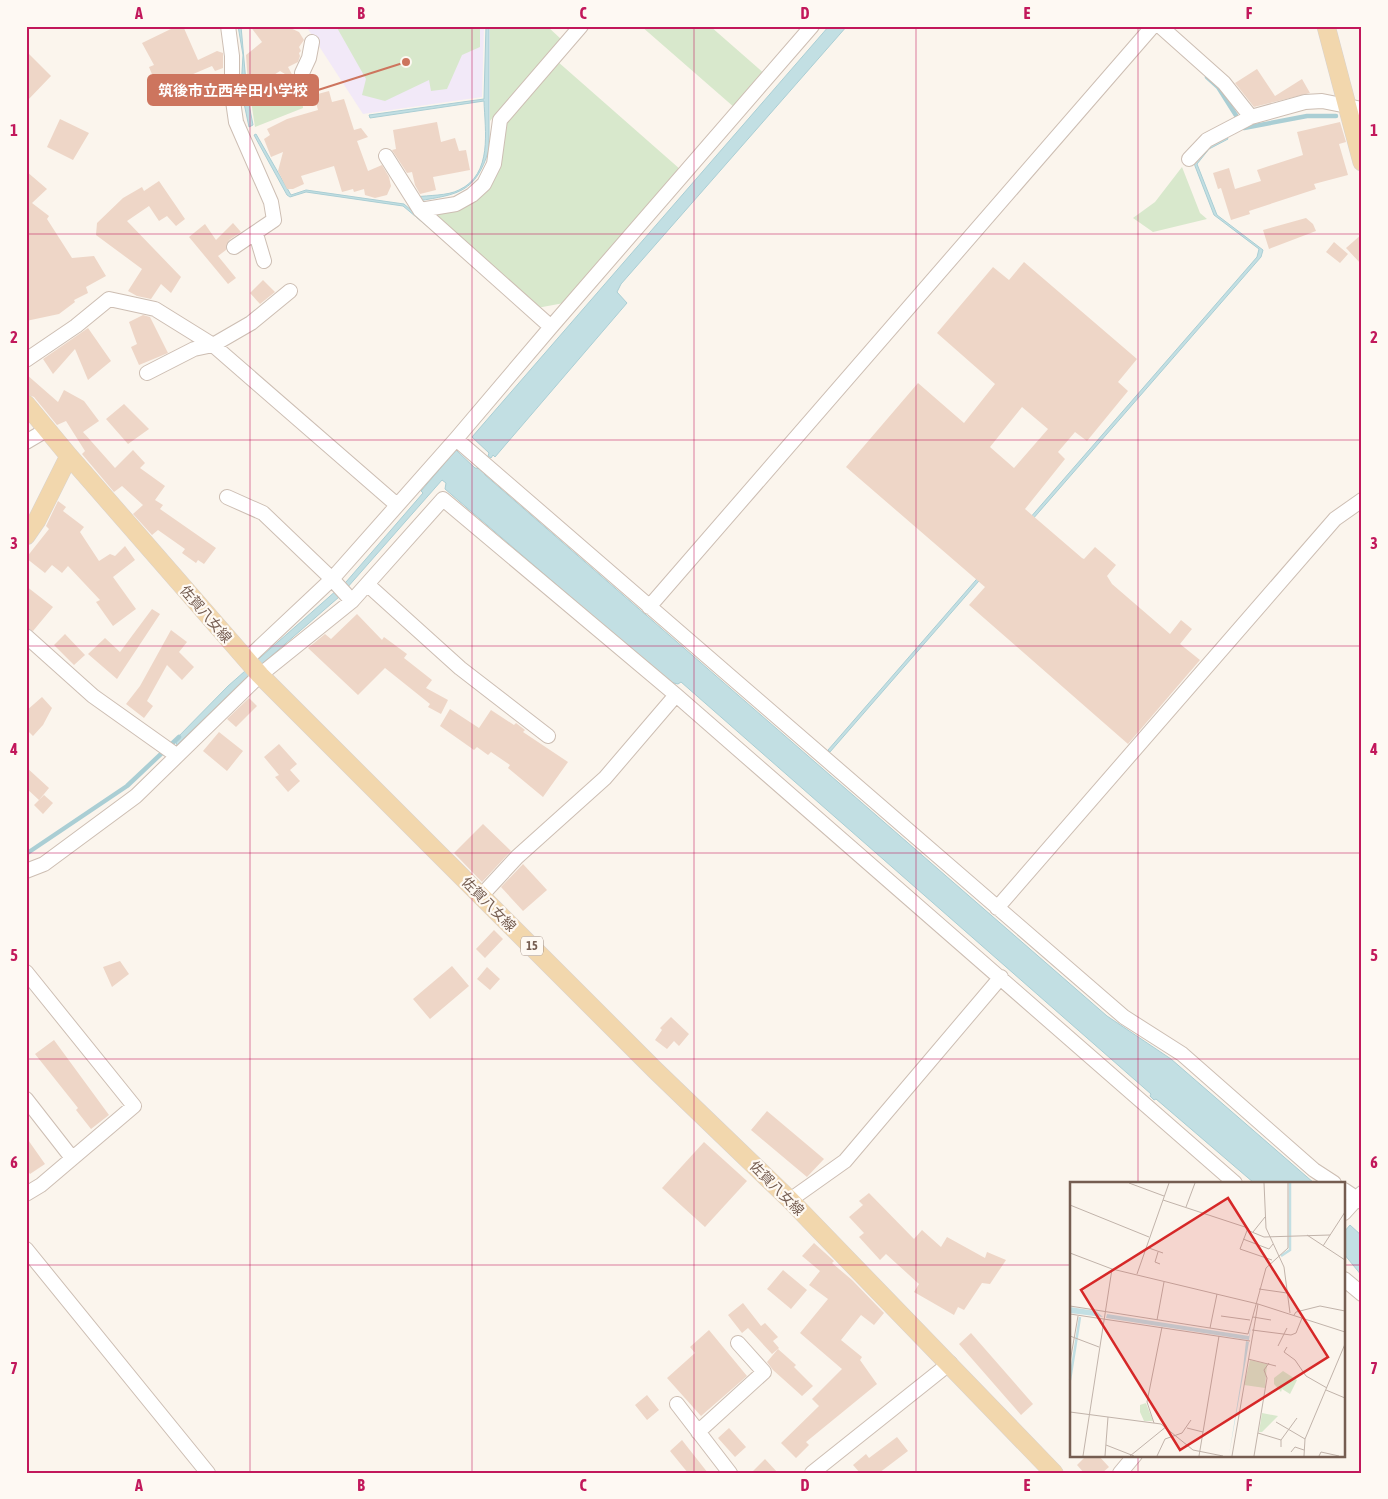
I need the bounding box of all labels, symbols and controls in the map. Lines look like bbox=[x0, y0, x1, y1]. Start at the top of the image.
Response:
text: A bbox=[134, 4, 143, 22]
text: B bbox=[357, 4, 365, 22]
text: C bbox=[579, 4, 587, 22]
text: D bbox=[801, 4, 810, 22]
text: E bbox=[1024, 4, 1031, 22]
text: F bbox=[1246, 4, 1253, 22]
callout: 筑後市立西牟田小学校 bbox=[148, 75, 318, 105]
text: 筑後市立西牟田小学校 bbox=[158, 82, 308, 99]
text: 1 bbox=[10, 121, 18, 139]
text: 1 bbox=[1370, 121, 1378, 139]
text: 2 bbox=[10, 328, 18, 346]
text: 2 bbox=[1370, 328, 1378, 346]
text: 3 bbox=[10, 534, 18, 552]
text: 3 bbox=[1370, 534, 1378, 552]
street label: 佐賀八女線 bbox=[177, 582, 235, 646]
text: 4 bbox=[9, 740, 18, 758]
text: 4 bbox=[1369, 740, 1378, 758]
street label: 佐賀八女線 bbox=[459, 874, 519, 934]
road number: 15 bbox=[521, 936, 543, 956]
text: 5 bbox=[10, 946, 18, 964]
text: 5 bbox=[1370, 946, 1378, 964]
text: 6 bbox=[10, 1153, 18, 1171]
text: 6 bbox=[1370, 1153, 1378, 1171]
street label: 佐賀八女線 bbox=[747, 1158, 807, 1218]
inset map bbox=[1070, 1182, 1346, 1456]
text: 7 bbox=[10, 1359, 18, 1377]
text: 7 bbox=[1370, 1359, 1378, 1377]
text: A bbox=[134, 1476, 143, 1494]
text: B bbox=[357, 1476, 365, 1494]
text: C bbox=[579, 1476, 587, 1494]
text: D bbox=[801, 1476, 810, 1494]
text: E bbox=[1024, 1476, 1031, 1494]
text: F bbox=[1246, 1476, 1253, 1494]

